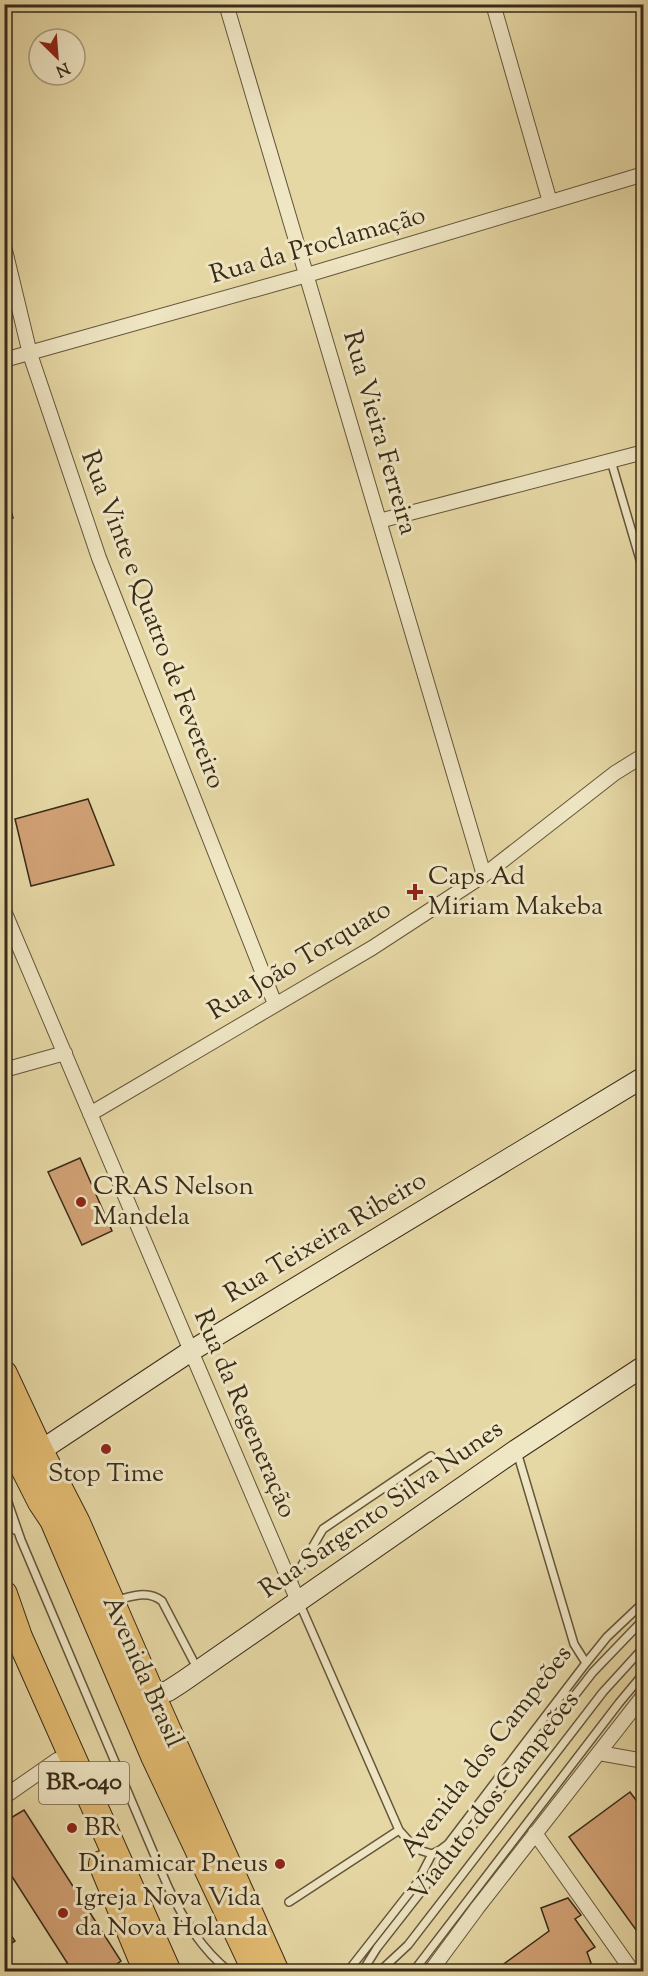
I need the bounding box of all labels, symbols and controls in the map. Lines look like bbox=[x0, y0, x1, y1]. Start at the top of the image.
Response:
north arrow bbox=[27, 27, 87, 87]
text: N bbox=[51, 55, 73, 82]
street label: Rua da Proclamação bbox=[206, 198, 430, 294]
street label: Rua Vieira Ferreira bbox=[332, 327, 426, 539]
street label: Rua Vinte e Quatro de Fevereiro bbox=[70, 446, 234, 794]
place label: Caps Ad Miriam Makeba bbox=[428, 859, 603, 926]
marker: Caps Ad Miriam Makeba bbox=[406, 883, 424, 901]
street label: Rua João Torquato bbox=[201, 892, 399, 1030]
street label: Rua Teixeira Ribeiro bbox=[218, 1163, 434, 1313]
place label: CRAS Nelson Mandela bbox=[93, 1169, 254, 1236]
marker: CRAS Nelson Mandela bbox=[74, 1195, 88, 1209]
street label: Rua da Regeneração bbox=[183, 1304, 305, 1524]
street label: Rua Sargento Silva Nunes bbox=[253, 1412, 511, 1608]
marker: Stop Time bbox=[99, 1442, 113, 1456]
place label: Stop Time bbox=[48, 1456, 164, 1493]
street label: Avenida Brasil bbox=[92, 1590, 192, 1754]
street label: Avenida dos Campeões bbox=[392, 1638, 582, 1866]
street label: Viaduto dos Campeões bbox=[401, 1684, 589, 1910]
road number: BR-040 bbox=[39, 1762, 129, 1804]
place label: BR bbox=[84, 1810, 119, 1847]
marker: BR bbox=[65, 1821, 79, 1835]
place label: Dinamicar Pneus bbox=[79, 1846, 268, 1883]
marker: Dinamicar Pneus bbox=[273, 1857, 287, 1871]
place label: Igreja Nova Vida da Nova Holanda bbox=[75, 1880, 268, 1947]
marker: Igreja Nova Vida da Nova Holanda bbox=[56, 1906, 70, 1920]

